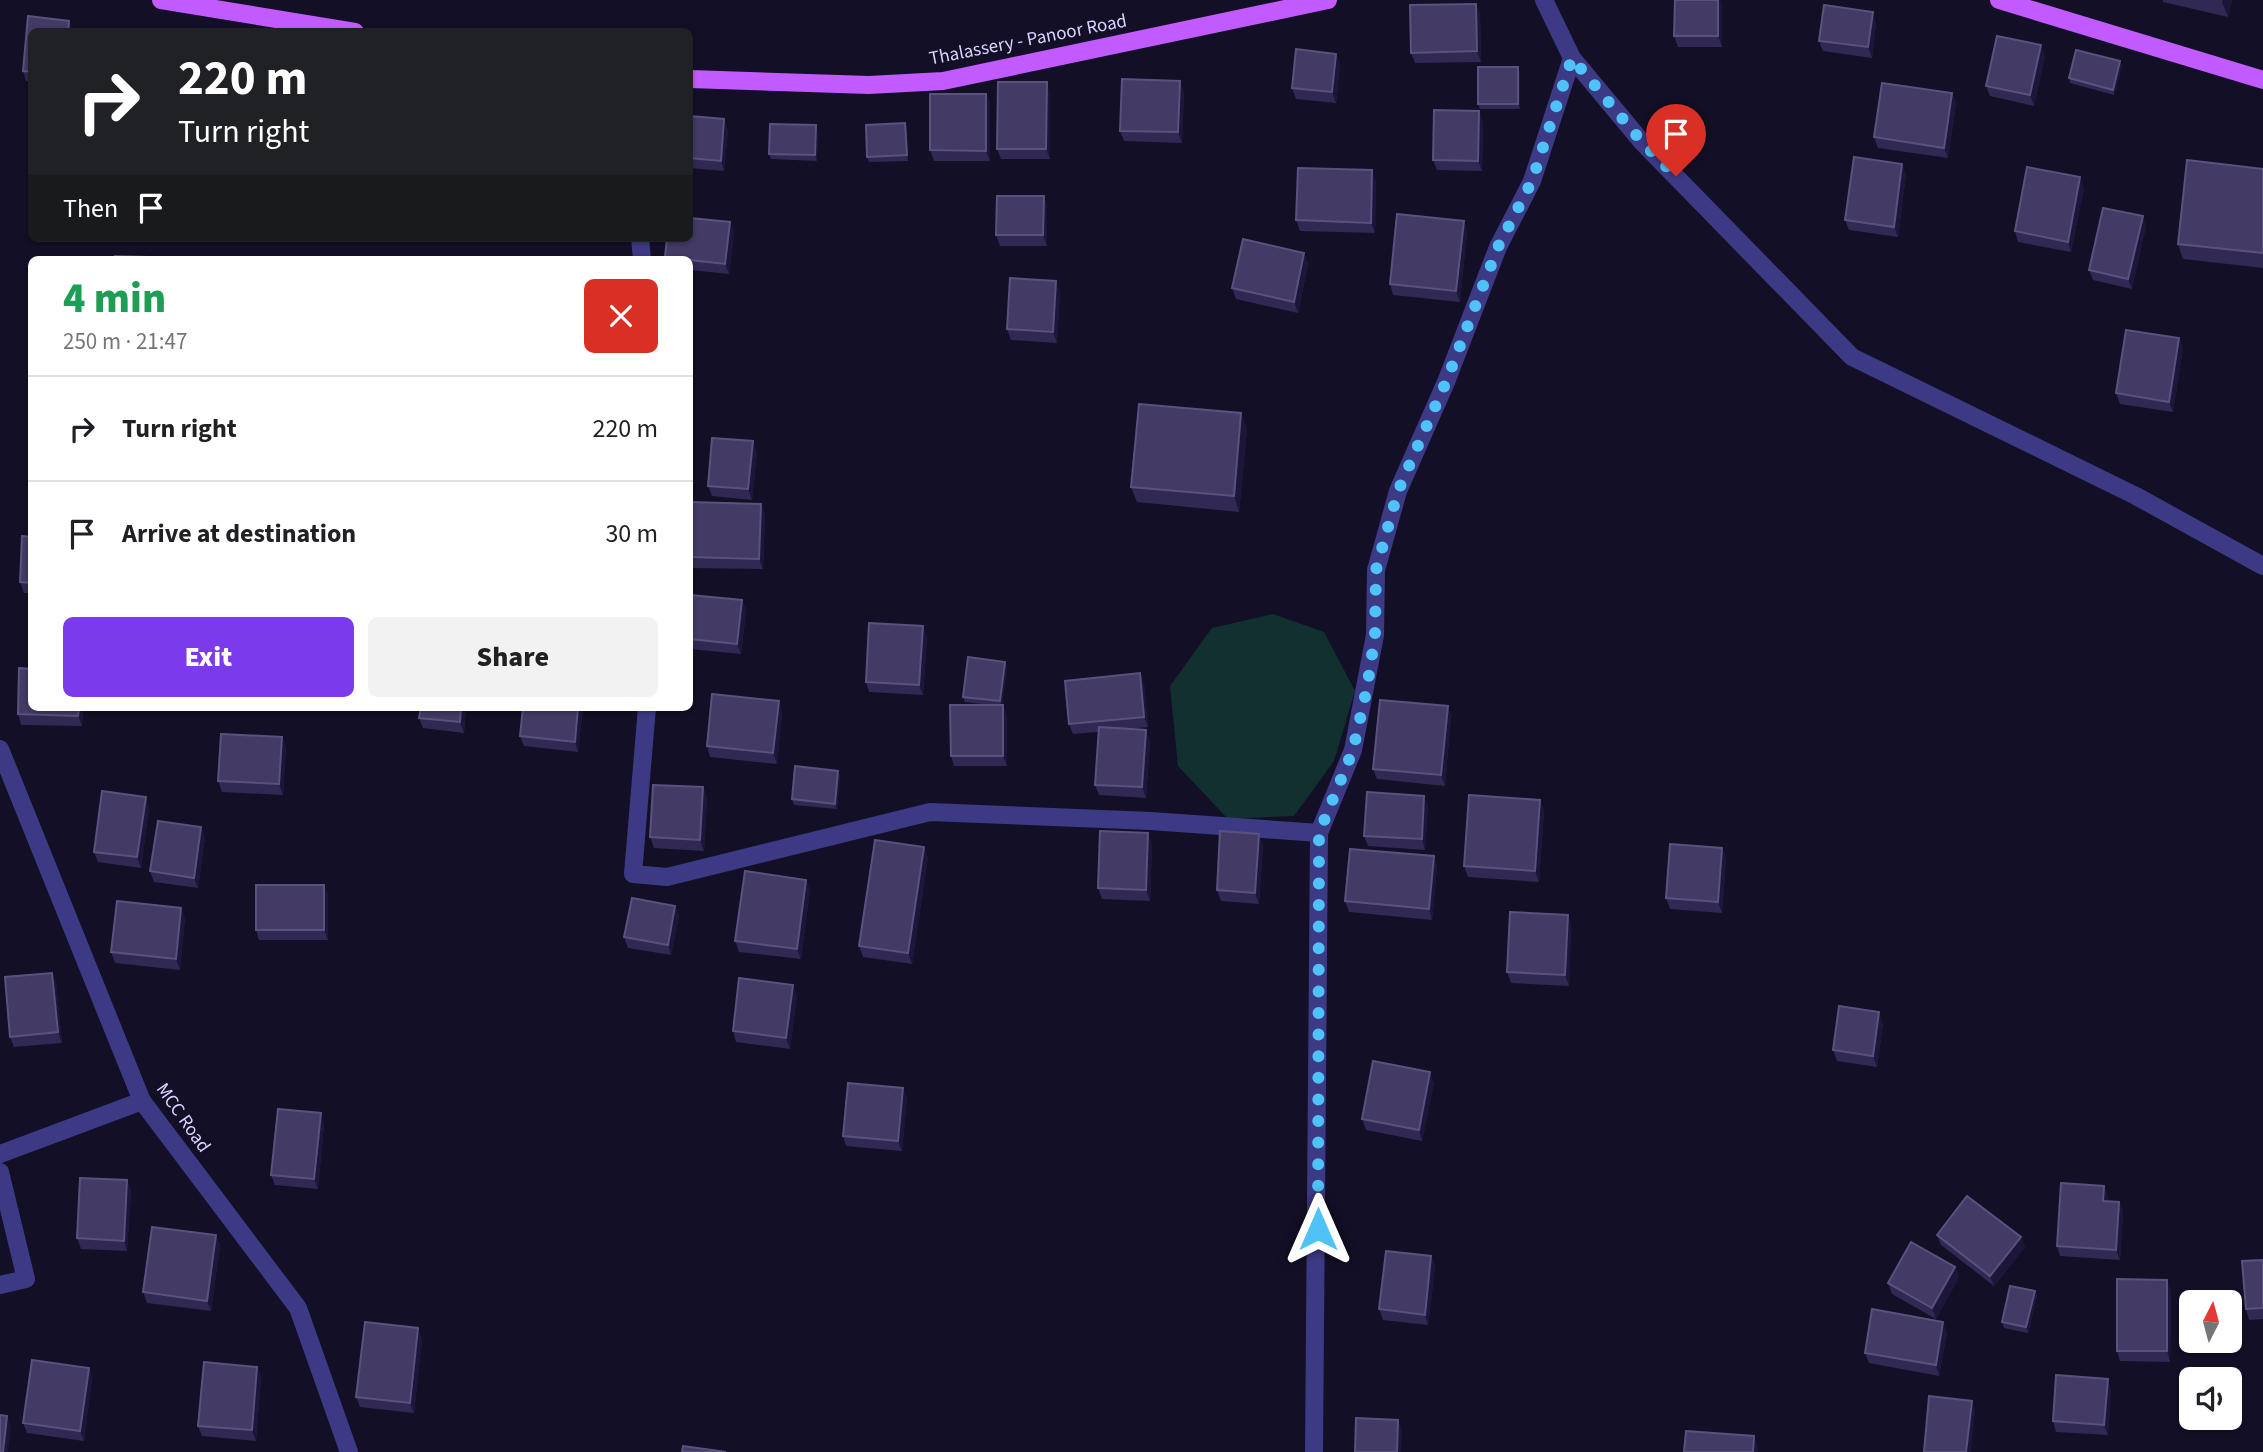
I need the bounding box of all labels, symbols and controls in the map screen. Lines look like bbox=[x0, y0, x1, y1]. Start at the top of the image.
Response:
street label: Thalassery - Panoor Road bbox=[927, 8, 1129, 72]
text: 220 m bbox=[178, 44, 307, 114]
icon: right bbox=[63, 56, 154, 147]
pin bbox=[1646, 104, 1706, 176]
text: Turn right bbox=[178, 109, 309, 155]
icon: arrive bbox=[1657, 115, 1695, 153]
icon: arrive bbox=[132, 189, 170, 227]
text: Then bbox=[63, 190, 118, 227]
text: 4 min bbox=[63, 269, 166, 329]
button: close bbox=[584, 279, 658, 353]
text: 250 m · 21:47 bbox=[63, 325, 187, 358]
icon: right bbox=[63, 410, 101, 448]
text: Turn right bbox=[122, 410, 237, 447]
text: 220 m bbox=[592, 410, 658, 447]
icon: arrive bbox=[63, 515, 101, 553]
text: Arrive at destination bbox=[122, 515, 356, 552]
text: 30 m bbox=[605, 515, 658, 552]
button: Exit bbox=[63, 617, 354, 697]
button: Share bbox=[368, 617, 658, 697]
street label: MCC Road bbox=[149, 1078, 217, 1158]
position arrow bbox=[1281, 1192, 1355, 1266]
north arrow bbox=[2179, 1290, 2242, 1353]
map controls bbox=[2179, 1290, 2242, 1430]
button: sound bbox=[2179, 1367, 2242, 1430]

